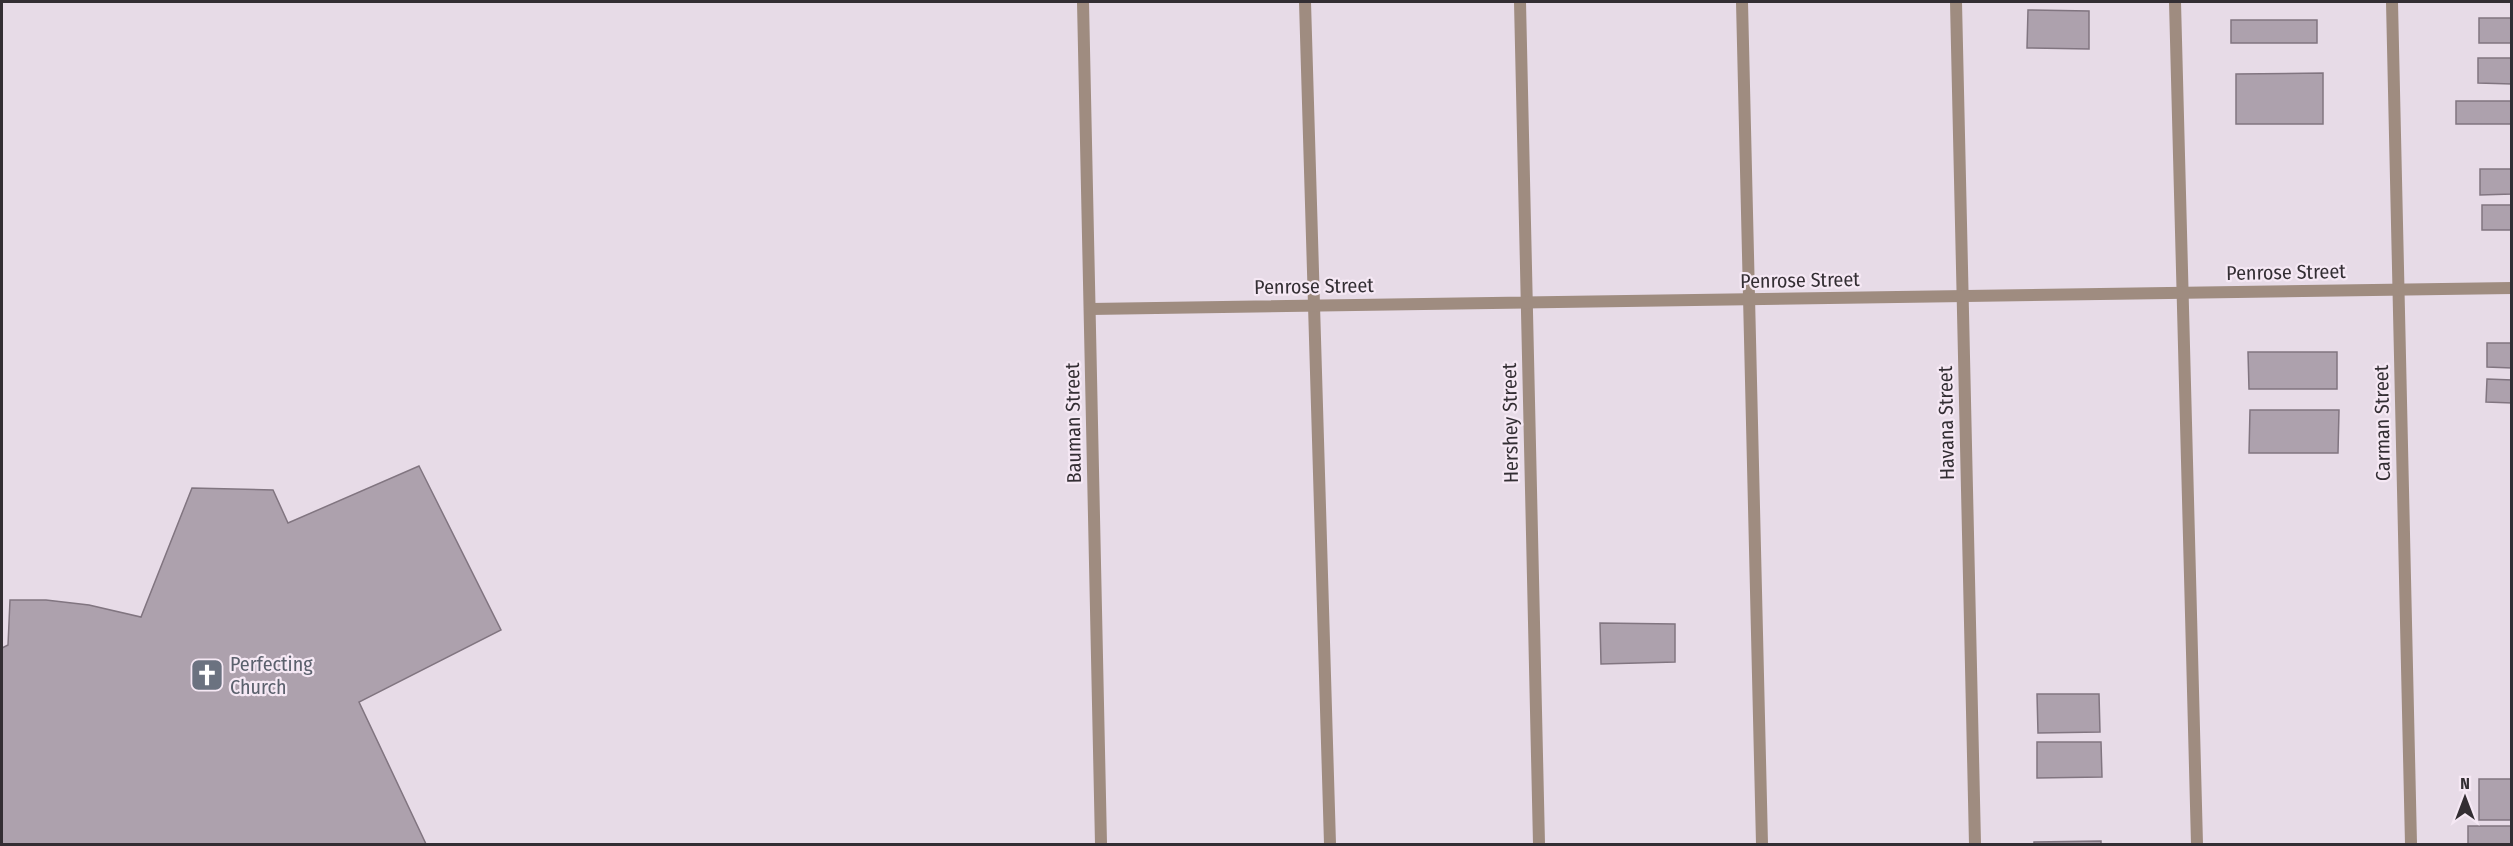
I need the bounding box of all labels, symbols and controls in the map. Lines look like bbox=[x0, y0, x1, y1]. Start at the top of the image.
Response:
street label: Penrose Street bbox=[2226, 259, 2346, 285]
street label: Penrose Street bbox=[1740, 267, 1860, 293]
street label: Penrose Street bbox=[1254, 273, 1374, 299]
street label: Bauman Street bbox=[1060, 362, 1086, 484]
street label: Hershey Street bbox=[1497, 362, 1523, 483]
street label: Carman Street bbox=[2369, 364, 2395, 481]
street label: Havana Street bbox=[1933, 365, 1959, 480]
place label: Perfecting Church bbox=[230, 652, 313, 699]
church icon: Perfecting Church bbox=[189, 657, 225, 693]
north arrow bbox=[2435, 768, 2495, 828]
text: N bbox=[2460, 774, 2470, 793]

